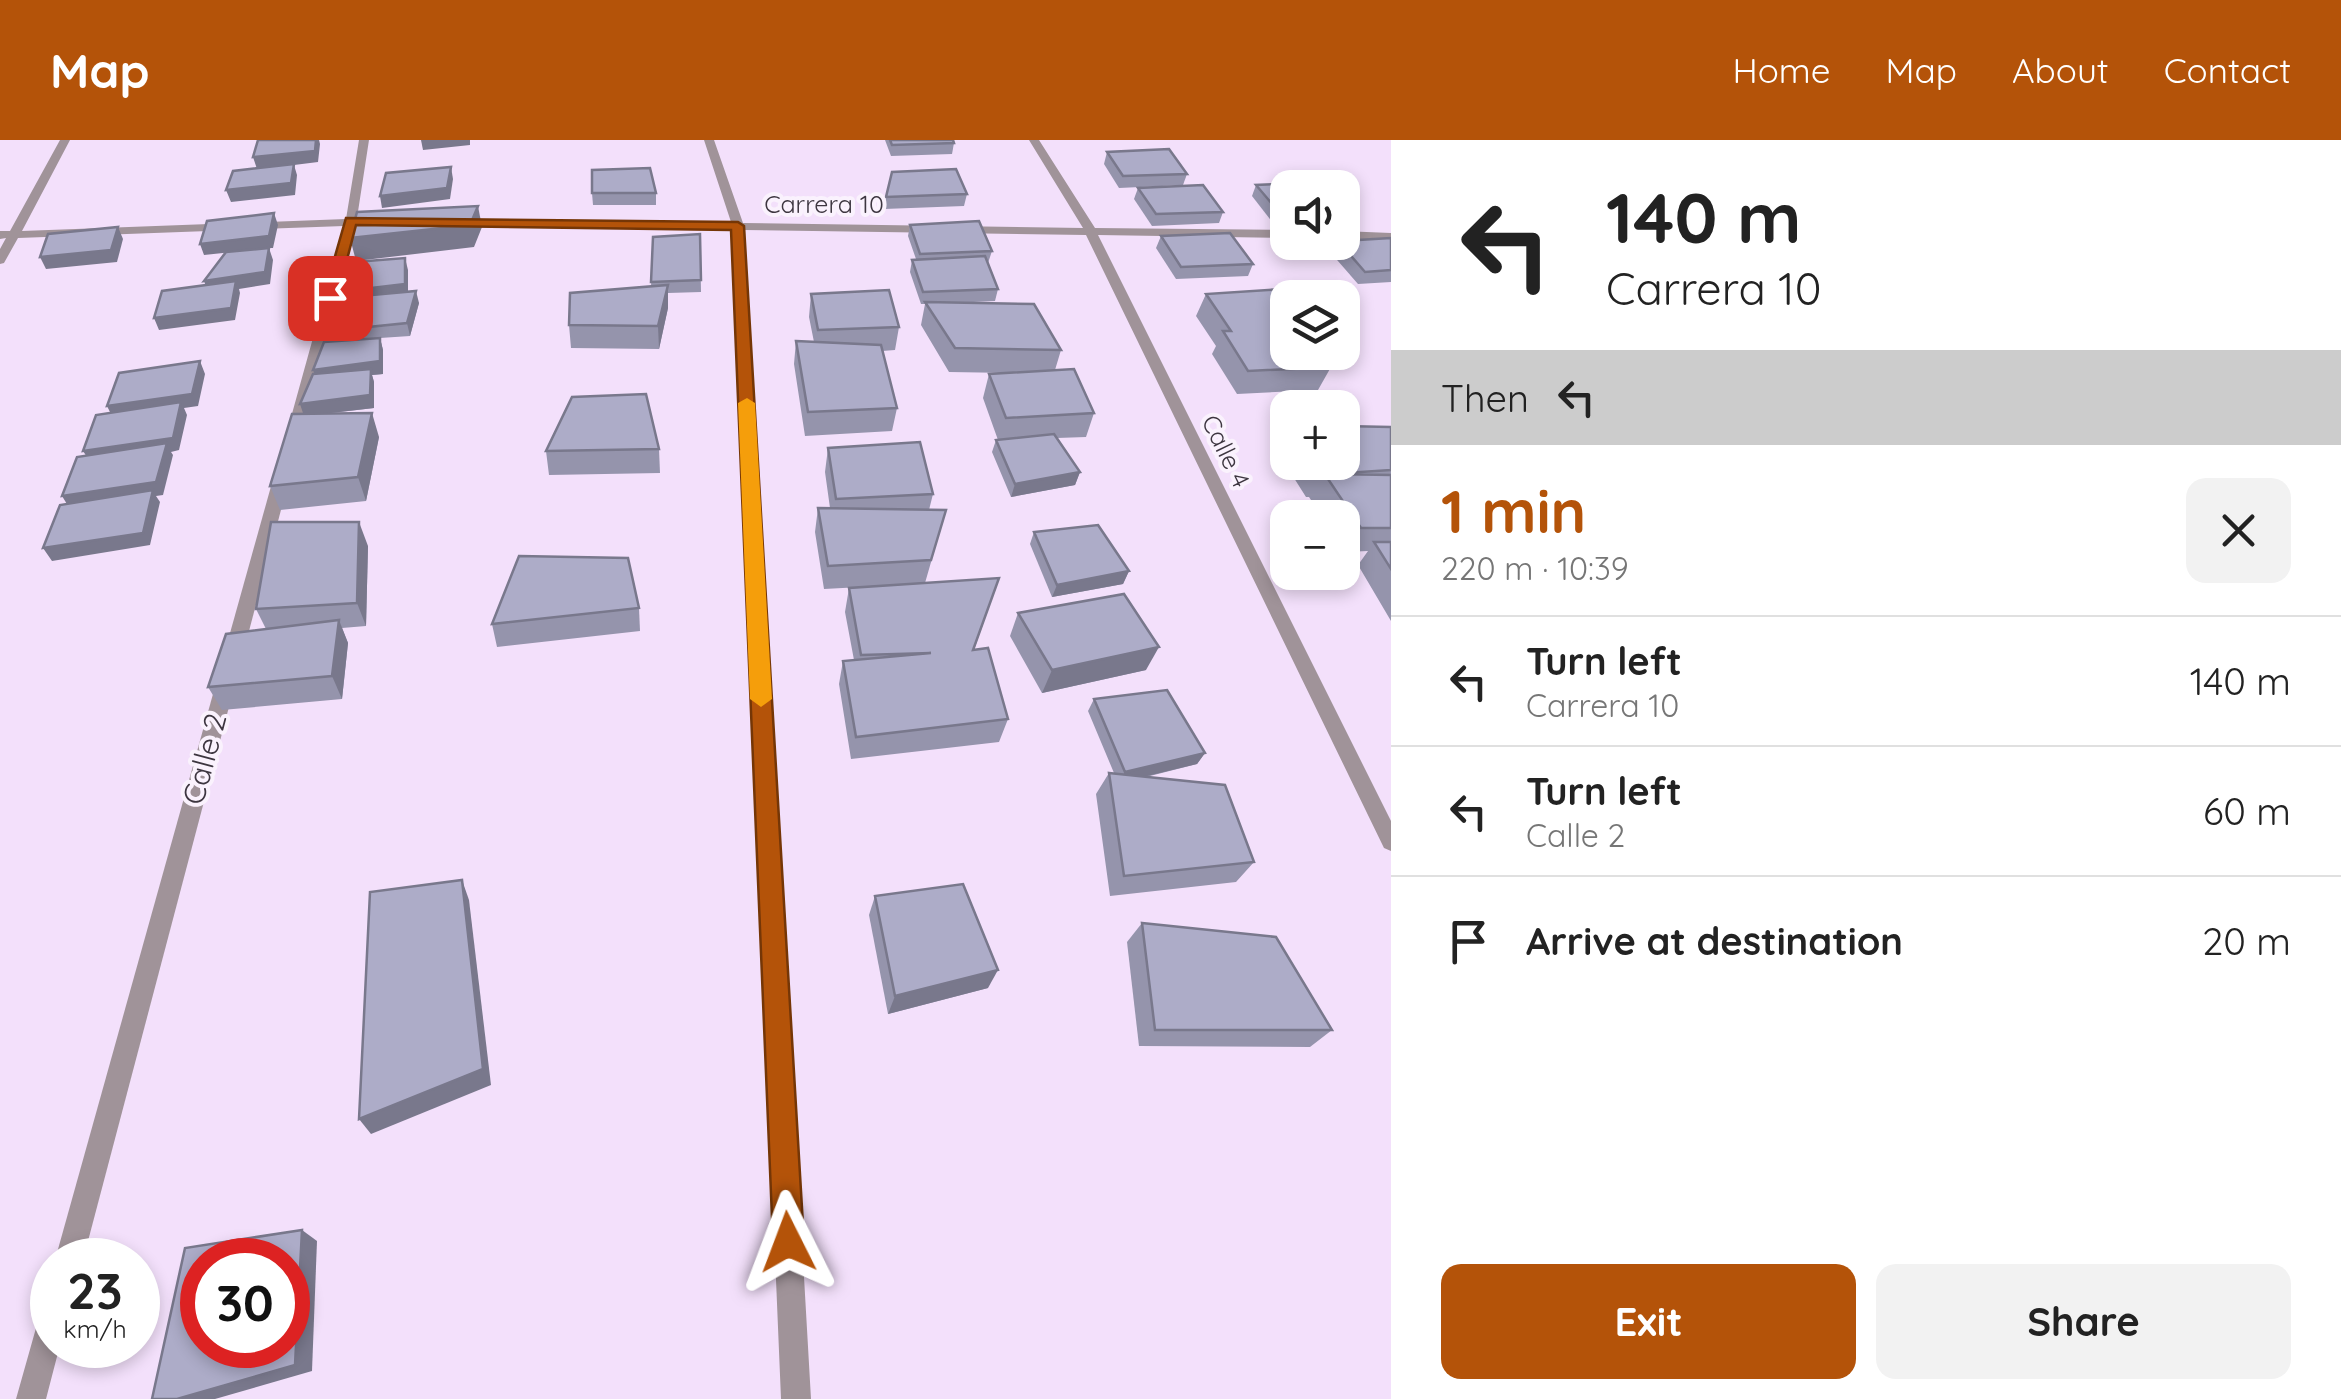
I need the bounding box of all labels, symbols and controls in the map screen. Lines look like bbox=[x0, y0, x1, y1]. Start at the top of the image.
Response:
text: Map bbox=[50, 40, 150, 100]
text: Home bbox=[1733, 48, 1831, 92]
text: Map bbox=[1886, 48, 1957, 92]
text: About bbox=[2012, 48, 2109, 92]
text: Contact bbox=[2164, 48, 2291, 92]
map controls bbox=[1270, 170, 1360, 590]
button: sound bbox=[1270, 170, 1360, 260]
text: 140 m bbox=[1606, 173, 1802, 261]
icon: left bbox=[1441, 180, 1571, 310]
street label: Carrera 10 bbox=[764, 188, 884, 219]
pin bbox=[288, 256, 373, 341]
text: Carrera 10 bbox=[1606, 260, 1822, 316]
icon: arrive bbox=[303, 271, 358, 326]
button: layers bbox=[1270, 280, 1360, 370]
icon: left bbox=[1549, 370, 1604, 425]
text: Then bbox=[1441, 374, 1529, 422]
button: + bbox=[1270, 390, 1360, 480]
street label: Calle 4 bbox=[1196, 409, 1257, 492]
text: 1 min bbox=[1441, 473, 1586, 548]
button: close bbox=[2186, 478, 2291, 583]
button: − bbox=[1270, 500, 1360, 590]
text: 220 m · 10:39 bbox=[1441, 548, 1629, 588]
text: Turn left bbox=[1526, 637, 1682, 685]
icon: left bbox=[1441, 654, 1496, 709]
text: 140 m bbox=[2190, 657, 2291, 705]
text: Carrera 10 bbox=[1526, 685, 1679, 725]
street label: Calle 2 bbox=[174, 709, 234, 809]
text: Turn left bbox=[1526, 767, 1682, 815]
icon: left bbox=[1441, 784, 1496, 839]
text: 60 m bbox=[2203, 787, 2291, 835]
text: Calle 2 bbox=[1526, 815, 1625, 855]
icon: arrive bbox=[1441, 914, 1496, 969]
text: Arrive at destination bbox=[1526, 917, 1903, 965]
text: 20 m bbox=[2202, 917, 2291, 965]
position arrow bbox=[736, 1190, 840, 1294]
speed limit sign: 30 bbox=[180, 1238, 310, 1368]
text: 23 bbox=[67, 1259, 123, 1322]
button: Exit bbox=[1441, 1264, 1856, 1379]
button: Share bbox=[1876, 1264, 2291, 1379]
text: km/h bbox=[63, 1313, 127, 1344]

